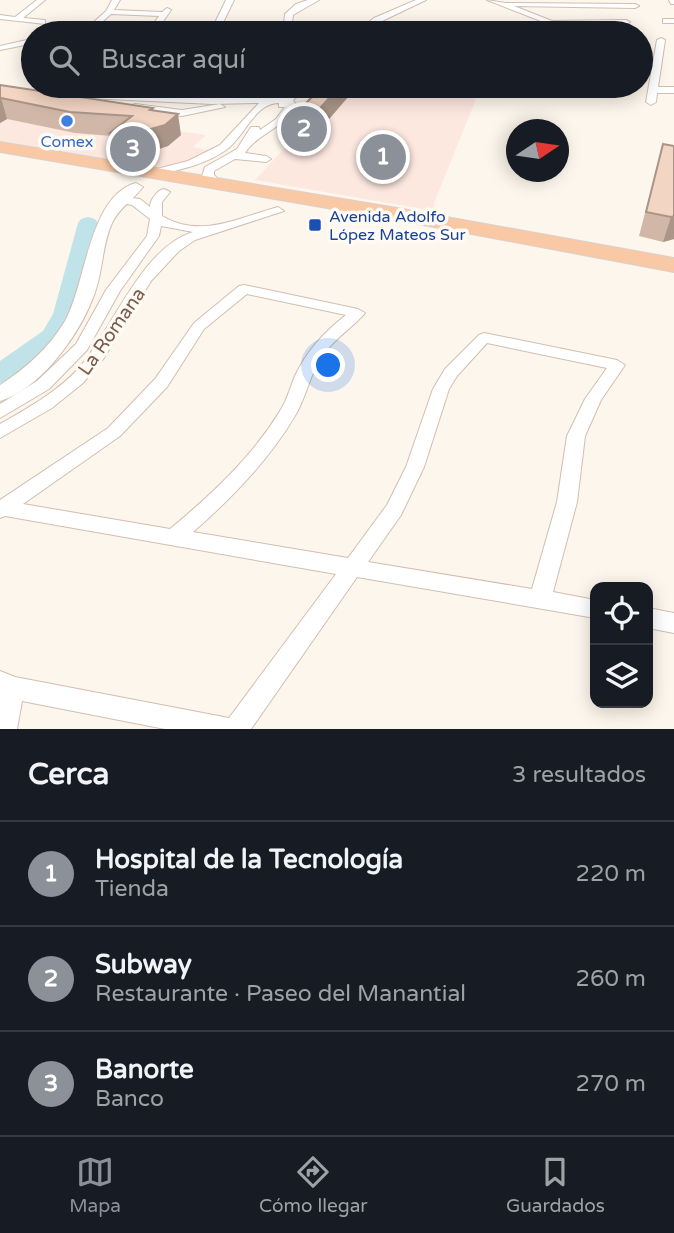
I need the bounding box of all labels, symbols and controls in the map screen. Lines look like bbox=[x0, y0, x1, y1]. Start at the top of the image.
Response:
search box bbox=[21, 21, 653, 98]
icon: search bbox=[45, 41, 83, 79]
text: Buscar aquí bbox=[101, 44, 246, 75]
pin: 2 bbox=[281, 103, 327, 155]
marker: Comex bbox=[59, 113, 75, 129]
north arrow bbox=[506, 119, 569, 182]
pin: 3 bbox=[110, 123, 156, 175]
pin: 1 bbox=[360, 131, 406, 183]
place label: Comex bbox=[41, 132, 93, 152]
place label: Avenida Adolfo López Mateos Sur bbox=[329, 207, 467, 245]
marker: Avenida Adolfo López Mateos Sur bbox=[307, 217, 323, 233]
street label: La Romana bbox=[74, 283, 150, 380]
your location bbox=[311, 348, 345, 382]
map controls bbox=[590, 582, 653, 708]
button: locate bbox=[590, 582, 653, 645]
button: layers bbox=[590, 645, 653, 708]
text: Cerca bbox=[28, 756, 109, 793]
text: 3 resultados bbox=[512, 761, 646, 789]
text: Hospital de la Tecnología bbox=[95, 844, 403, 875]
text: 1 bbox=[44, 860, 58, 888]
text: 220 m bbox=[576, 860, 646, 888]
text: Tienda bbox=[95, 875, 169, 903]
text: Subway bbox=[95, 949, 192, 980]
text: 2 bbox=[44, 965, 58, 993]
text: 260 m bbox=[576, 965, 646, 993]
text: Restaurante · Paseo del Manantial bbox=[95, 980, 466, 1008]
text: Banorte bbox=[95, 1054, 194, 1085]
text: 3 bbox=[44, 1070, 58, 1098]
text: 270 m bbox=[576, 1070, 646, 1098]
text: Banco bbox=[95, 1085, 164, 1113]
tab: Mapa bbox=[69, 1153, 121, 1217]
tab: Cómo llegar bbox=[259, 1153, 368, 1217]
tab: Guardados bbox=[506, 1153, 605, 1217]

